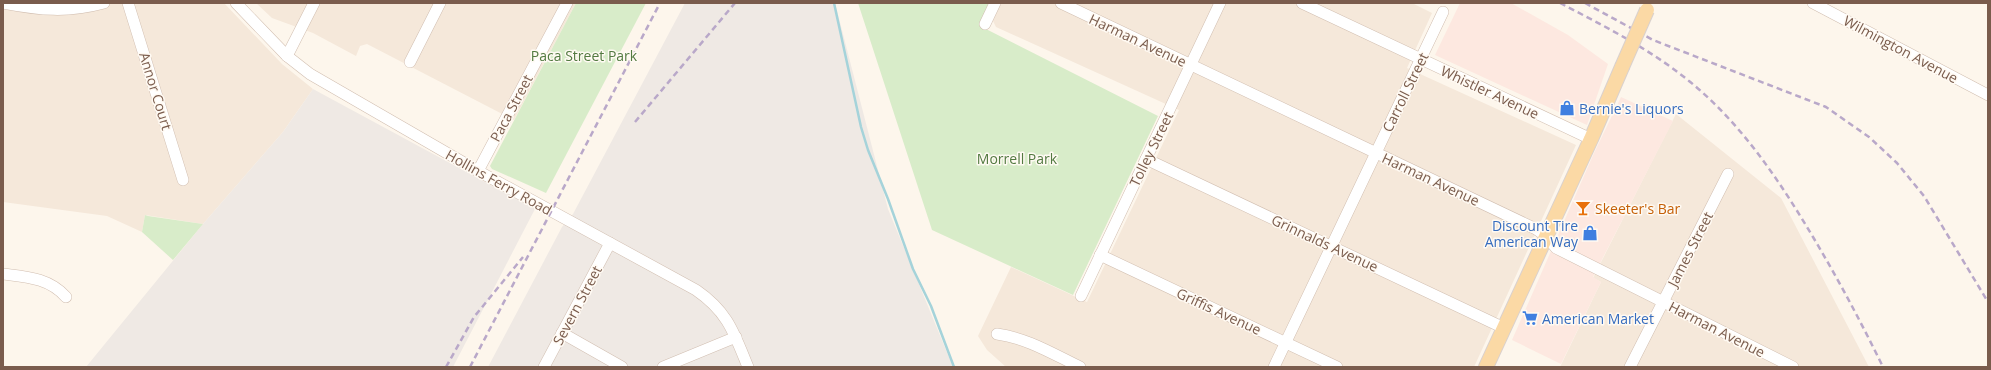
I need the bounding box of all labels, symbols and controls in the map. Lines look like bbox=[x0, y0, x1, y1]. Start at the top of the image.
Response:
street label: Harman Avenue bbox=[1086, 9, 1190, 71]
street label: Wilmington Avenue bbox=[1840, 11, 1962, 87]
park label: Paca Street Park bbox=[531, 46, 638, 65]
street label: Carroll Street bbox=[1378, 49, 1432, 135]
street label: Annor Court bbox=[135, 50, 177, 132]
street label: Whistler Avenue bbox=[1438, 61, 1542, 123]
street label: Paca Street bbox=[485, 71, 537, 145]
shop icon: Bernie's Liquors bbox=[1558, 99, 1576, 117]
place label: Bernie's Liquors bbox=[1579, 99, 1684, 118]
street label: Tolley Street bbox=[1125, 109, 1177, 189]
street label: Hollins Ferry Road bbox=[442, 145, 556, 219]
street label: Harman Avenue bbox=[1379, 148, 1483, 210]
park label: Morrell Park bbox=[977, 149, 1058, 168]
bar icon: Skeeter's Bar bbox=[1574, 199, 1592, 217]
place label: Skeeter's Bar bbox=[1595, 199, 1681, 218]
street label: James Street bbox=[1662, 208, 1717, 292]
street label: Grinnalds Avenue bbox=[1269, 210, 1381, 276]
place label: Discount Tire American Way bbox=[1485, 216, 1579, 251]
shop icon: Discount Tire American Way bbox=[1581, 224, 1599, 242]
street label: Severn Street bbox=[548, 262, 606, 348]
street label: Griffis Avenue bbox=[1174, 283, 1265, 339]
street label: Harman Avenue bbox=[1666, 297, 1768, 361]
supermarket icon: American Market bbox=[1521, 309, 1539, 327]
place label: American Market bbox=[1542, 309, 1654, 328]

